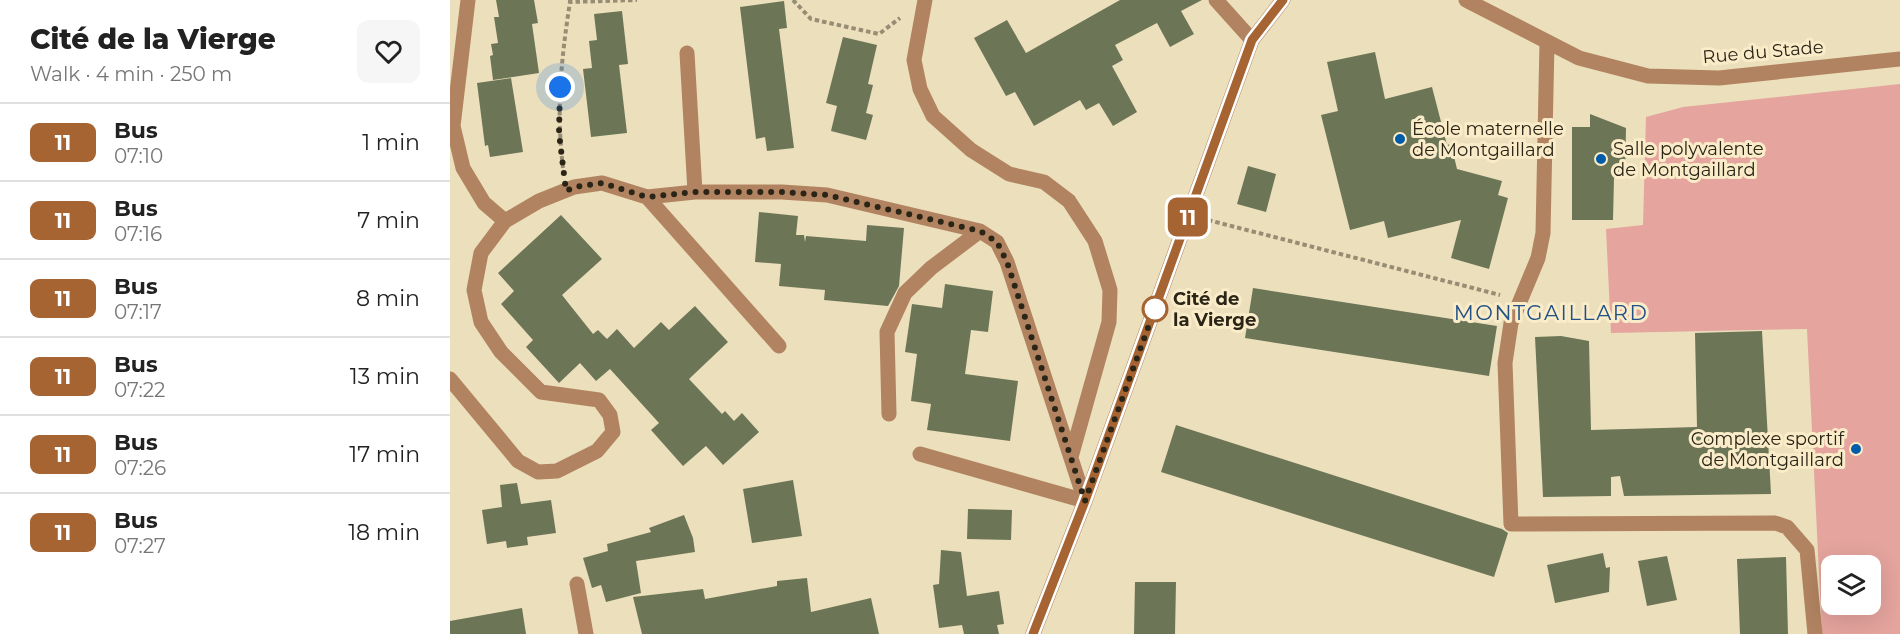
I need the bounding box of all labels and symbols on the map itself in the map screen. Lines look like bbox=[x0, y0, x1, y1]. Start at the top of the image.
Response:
street label: Rue du Stade bbox=[1702, 36, 1825, 68]
your location bbox=[545, 72, 575, 102]
place label: École maternelle de Montgaillard bbox=[1412, 118, 1564, 161]
marker: École maternelle de Montgaillard bbox=[1393, 132, 1407, 146]
place label: Salle polyvalente de Montgaillard bbox=[1613, 138, 1764, 181]
marker: Salle polyvalente de Montgaillard bbox=[1594, 152, 1608, 166]
line badge: 11 bbox=[1161, 198, 1215, 236]
place label: Cité de la Vierge bbox=[1173, 288, 1256, 331]
marker: Cité de la Vierge bbox=[1142, 296, 1168, 322]
district label: MONTGAILLARD bbox=[1454, 300, 1648, 325]
place label: Complexe sportif de Montgaillard bbox=[1691, 428, 1845, 471]
marker: Complexe sportif de Montgaillard bbox=[1849, 442, 1863, 456]

